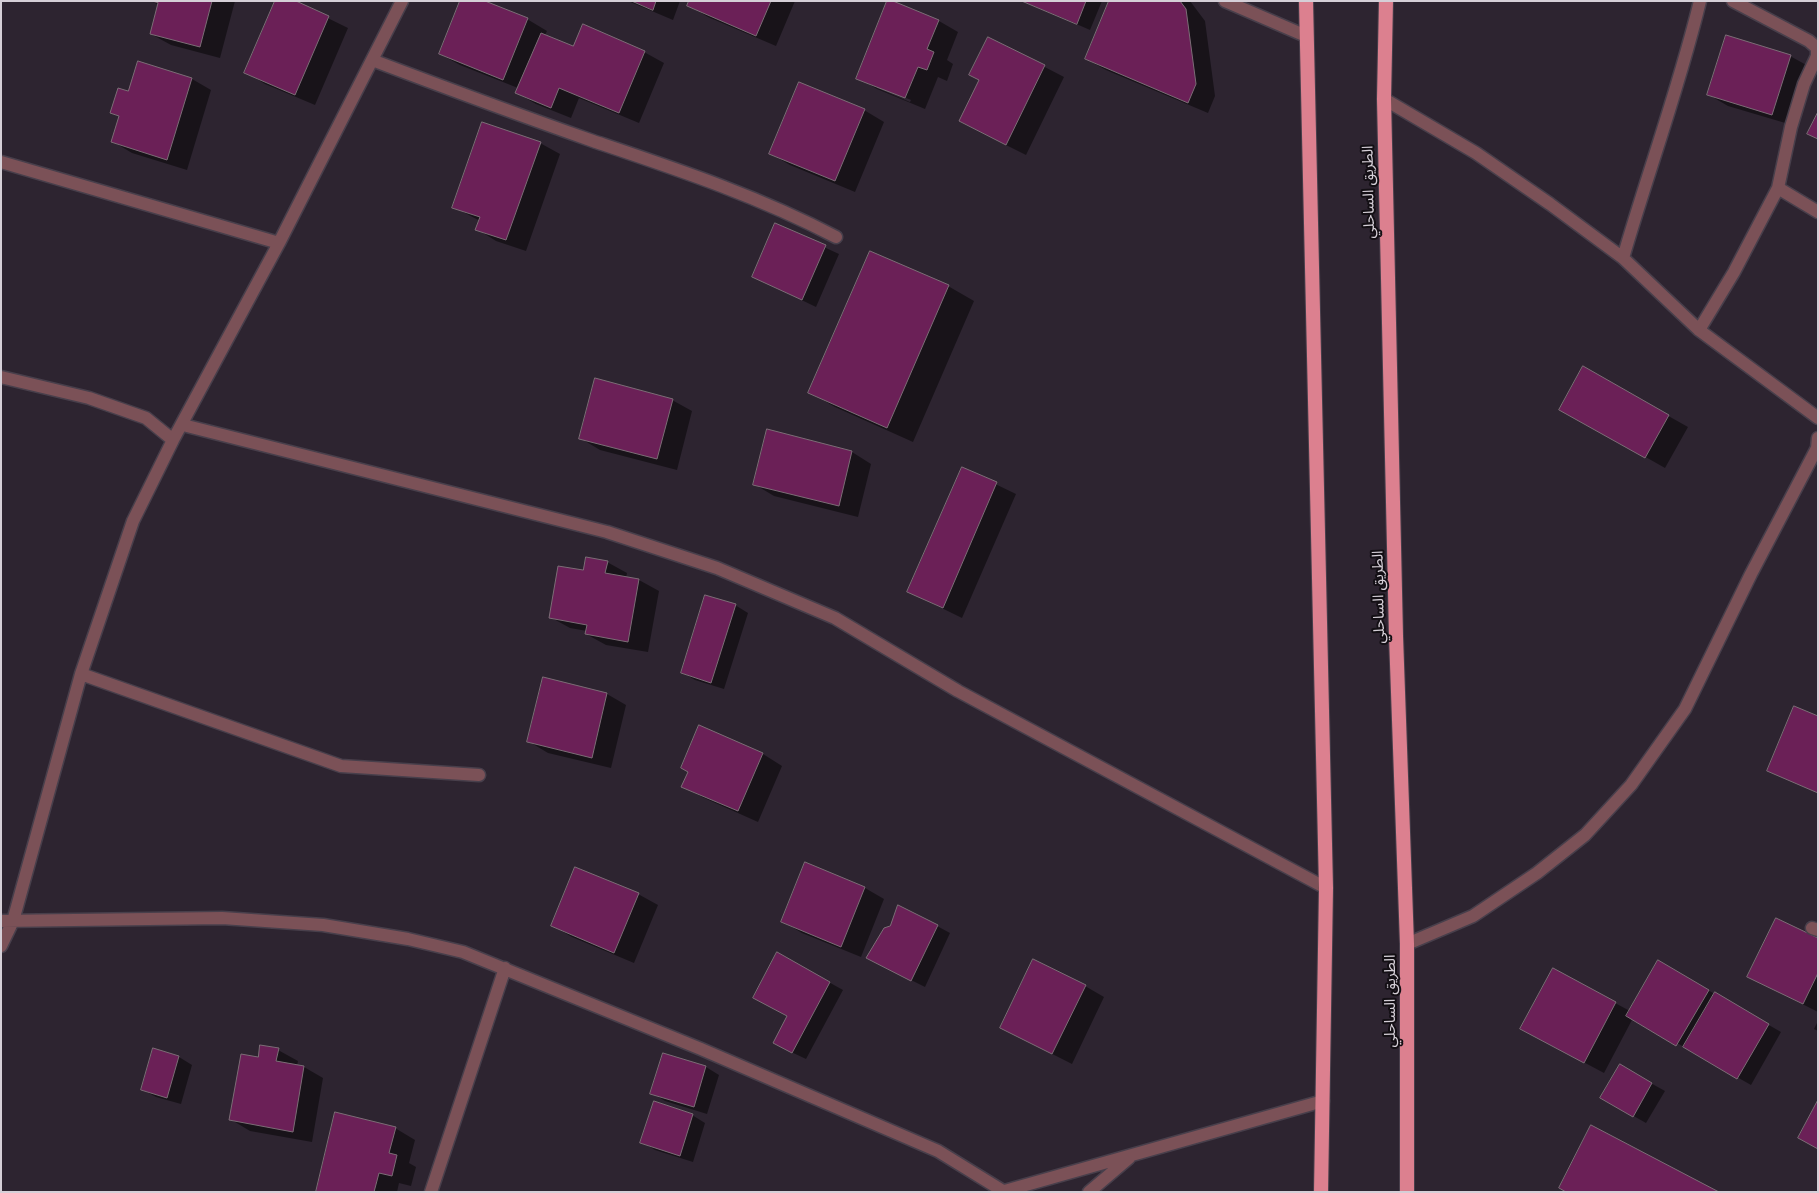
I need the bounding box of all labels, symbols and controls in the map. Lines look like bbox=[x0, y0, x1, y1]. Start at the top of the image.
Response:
street label: الطريق الساحلي bbox=[1359, 145, 1379, 239]
street label: الطريق الساحلي bbox=[1369, 550, 1389, 644]
street label: الطريق الساحلي bbox=[1382, 954, 1400, 1048]

